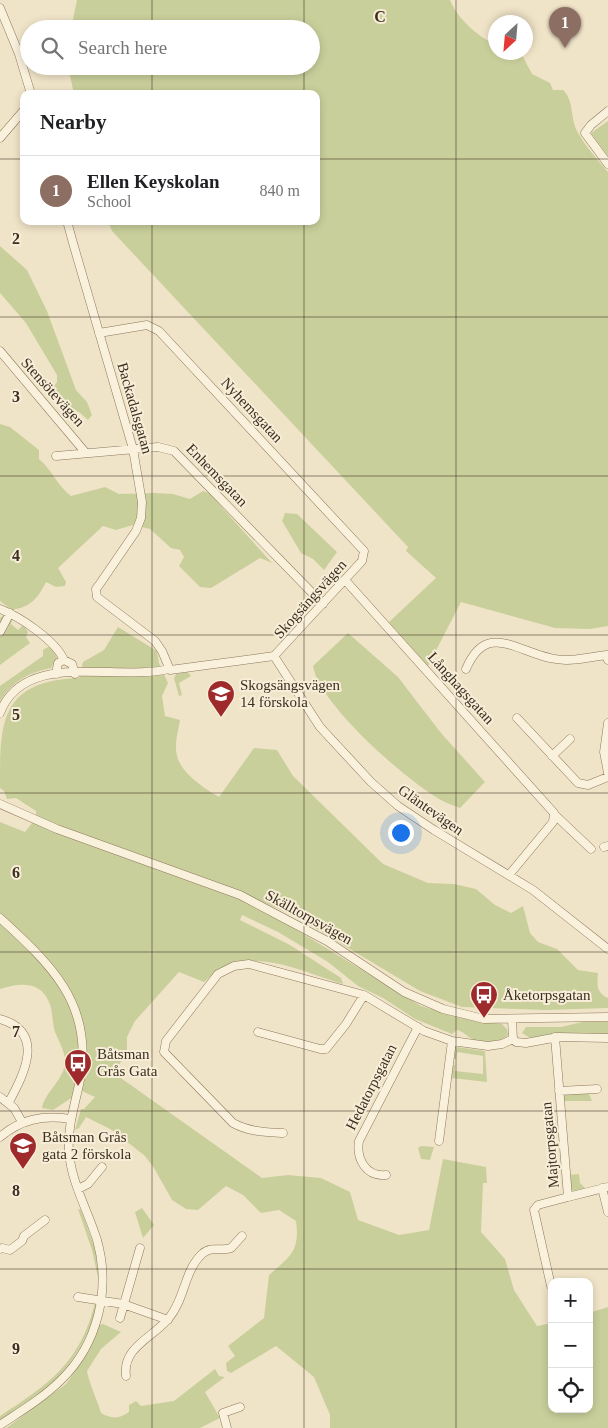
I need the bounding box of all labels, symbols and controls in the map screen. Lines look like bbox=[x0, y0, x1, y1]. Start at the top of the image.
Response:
pin: 1 bbox=[549, 7, 581, 48]
text: C bbox=[374, 8, 386, 25]
north arrow bbox=[488, 15, 533, 60]
search box bbox=[20, 20, 320, 75]
icon: search bbox=[38, 34, 66, 62]
text: Search here bbox=[78, 37, 167, 58]
text: Nearby bbox=[40, 110, 107, 134]
text: Ellen Keyskolan bbox=[87, 171, 220, 192]
text: 1 bbox=[52, 182, 60, 199]
text: 840 m bbox=[260, 182, 300, 199]
text: School bbox=[87, 193, 131, 210]
text: 2 bbox=[12, 230, 20, 247]
street label: Stensötevägen bbox=[18, 354, 88, 430]
street label: Backadalsgatan bbox=[114, 361, 156, 456]
street label: Nyhemsgatan bbox=[218, 374, 286, 446]
text: 3 bbox=[12, 388, 20, 405]
street label: Enhemsgatan bbox=[183, 440, 251, 510]
text: 4 bbox=[12, 547, 20, 564]
street label: Skogsängsvägen bbox=[271, 556, 350, 642]
street label: Långhagsgatan bbox=[425, 649, 498, 727]
place label: Skogsängsvägen 14 förskola bbox=[240, 677, 340, 710]
school or university icon: Skogsängsvägen 14 förskola bbox=[206, 679, 236, 718]
text: 5 bbox=[12, 706, 20, 723]
street label: Gläntevägen bbox=[395, 782, 467, 839]
your location bbox=[388, 820, 414, 846]
text: 6 bbox=[12, 864, 20, 881]
street label: Skälltorpsvägen bbox=[263, 887, 356, 948]
bus stop icon: Åketorpsgatan bbox=[469, 980, 499, 1019]
place label: Åketorpsgatan bbox=[503, 987, 591, 1003]
text: 7 bbox=[12, 1023, 20, 1040]
street label: Hedatorpsgatan bbox=[343, 1041, 400, 1133]
place label: Båtsman Grås Gata bbox=[97, 1046, 158, 1079]
bus stop icon: Båtsman Grås Gata bbox=[63, 1048, 93, 1087]
street label: Majtorpsgatan bbox=[538, 1101, 562, 1189]
place label: Båtsman Grås gata 2 förskola bbox=[42, 1129, 131, 1162]
school or university icon: Båtsman Grås gata 2 förskola bbox=[8, 1131, 38, 1170]
text: 8 bbox=[12, 1182, 20, 1199]
map controls bbox=[548, 1278, 593, 1413]
button: + bbox=[548, 1278, 593, 1323]
button: − bbox=[548, 1323, 593, 1368]
text: 9 bbox=[12, 1340, 20, 1357]
button: locate bbox=[548, 1368, 593, 1413]

